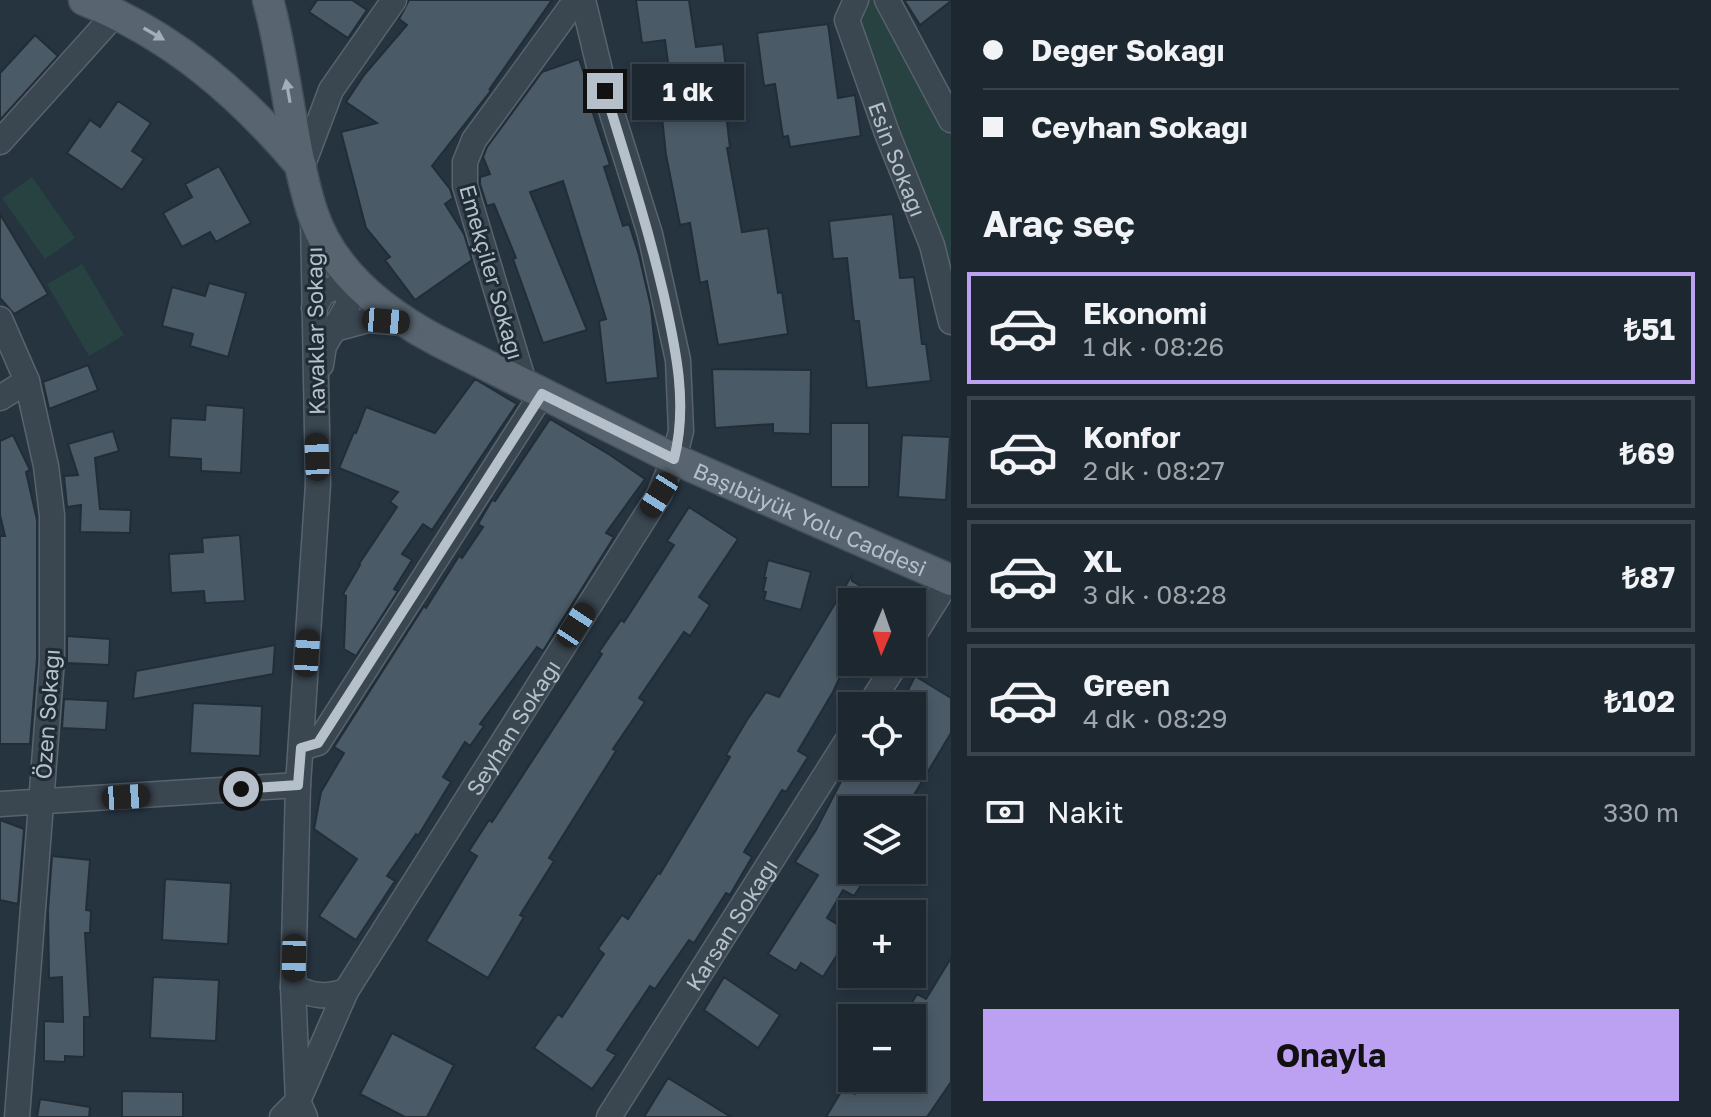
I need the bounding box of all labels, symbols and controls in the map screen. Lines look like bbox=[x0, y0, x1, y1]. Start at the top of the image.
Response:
one-way arrow bbox=[143, 27, 165, 41]
text: Değer Sokağı bbox=[1031, 32, 1225, 68]
callout: 1 dk bbox=[633, 63, 745, 119]
route end bbox=[587, 73, 623, 109]
text: 1 dk bbox=[663, 76, 713, 107]
one-way arrow bbox=[282, 78, 294, 103]
street label: Esin Sokağı bbox=[863, 98, 933, 221]
text: Ceyhan Sokağı bbox=[1031, 109, 1248, 145]
street label: Emekçiler Sokağı bbox=[454, 182, 530, 362]
text: Araç seç bbox=[983, 202, 1135, 245]
street label: Kavaklar Sokağı bbox=[300, 247, 330, 415]
icon: car bbox=[987, 292, 1059, 364]
text: Ekonomi bbox=[1083, 295, 1207, 331]
car bbox=[361, 307, 411, 335]
text: ₺51 bbox=[1624, 311, 1675, 347]
text: 1 dk · 08:26 bbox=[1083, 331, 1224, 362]
icon: car bbox=[987, 416, 1059, 488]
text: Konfor bbox=[1083, 419, 1181, 455]
car bbox=[304, 433, 330, 481]
text: ₺69 bbox=[1620, 435, 1675, 471]
text: 2 dk · 08:27 bbox=[1083, 455, 1225, 486]
street label: Başıbüyük Yolu Caddesi bbox=[690, 456, 931, 581]
car bbox=[636, 468, 682, 522]
icon: car bbox=[987, 540, 1059, 612]
text: XL bbox=[1083, 543, 1122, 579]
text: ₺87 bbox=[1622, 559, 1675, 595]
text: 3 dk · 08:28 bbox=[1083, 579, 1227, 610]
north arrow bbox=[838, 588, 926, 676]
map controls bbox=[838, 588, 926, 1092]
car bbox=[553, 598, 599, 652]
car bbox=[293, 628, 321, 678]
street label: Özen Sokağı bbox=[29, 648, 65, 780]
street label: Seyhan Sokağı bbox=[460, 654, 565, 800]
icon: car bbox=[987, 664, 1059, 736]
text: Green bbox=[1083, 667, 1170, 703]
text: ₺102 bbox=[1605, 683, 1675, 719]
button: locate bbox=[838, 692, 926, 780]
text: 4 dk · 08:29 bbox=[1083, 703, 1227, 734]
route start bbox=[223, 771, 259, 807]
car bbox=[101, 783, 151, 811]
icon: cash bbox=[983, 790, 1027, 834]
text: Nakit bbox=[1047, 794, 1124, 830]
button: layers bbox=[838, 796, 926, 884]
text: 330 m bbox=[1603, 797, 1679, 828]
street label: Karsan Sokağı bbox=[679, 854, 783, 995]
button: + bbox=[838, 900, 926, 988]
car bbox=[282, 934, 306, 982]
button: − bbox=[838, 1004, 926, 1092]
button: Onayla bbox=[983, 1009, 1679, 1101]

